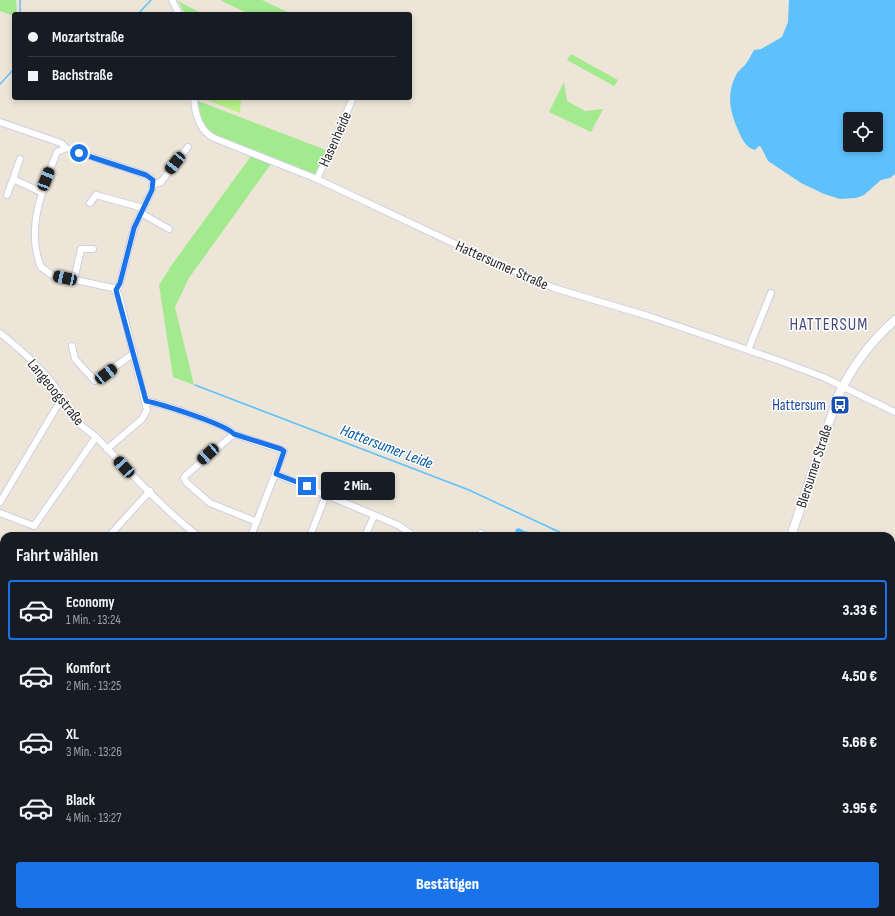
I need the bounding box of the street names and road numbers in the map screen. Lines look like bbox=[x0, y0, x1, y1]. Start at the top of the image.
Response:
street label: Hasenheide bbox=[315, 108, 356, 170]
street label: Hattersumer Straße bbox=[452, 237, 551, 294]
street label: Langeoogstraße bbox=[23, 355, 88, 429]
street label: Blersumer Straße bbox=[792, 422, 837, 510]

